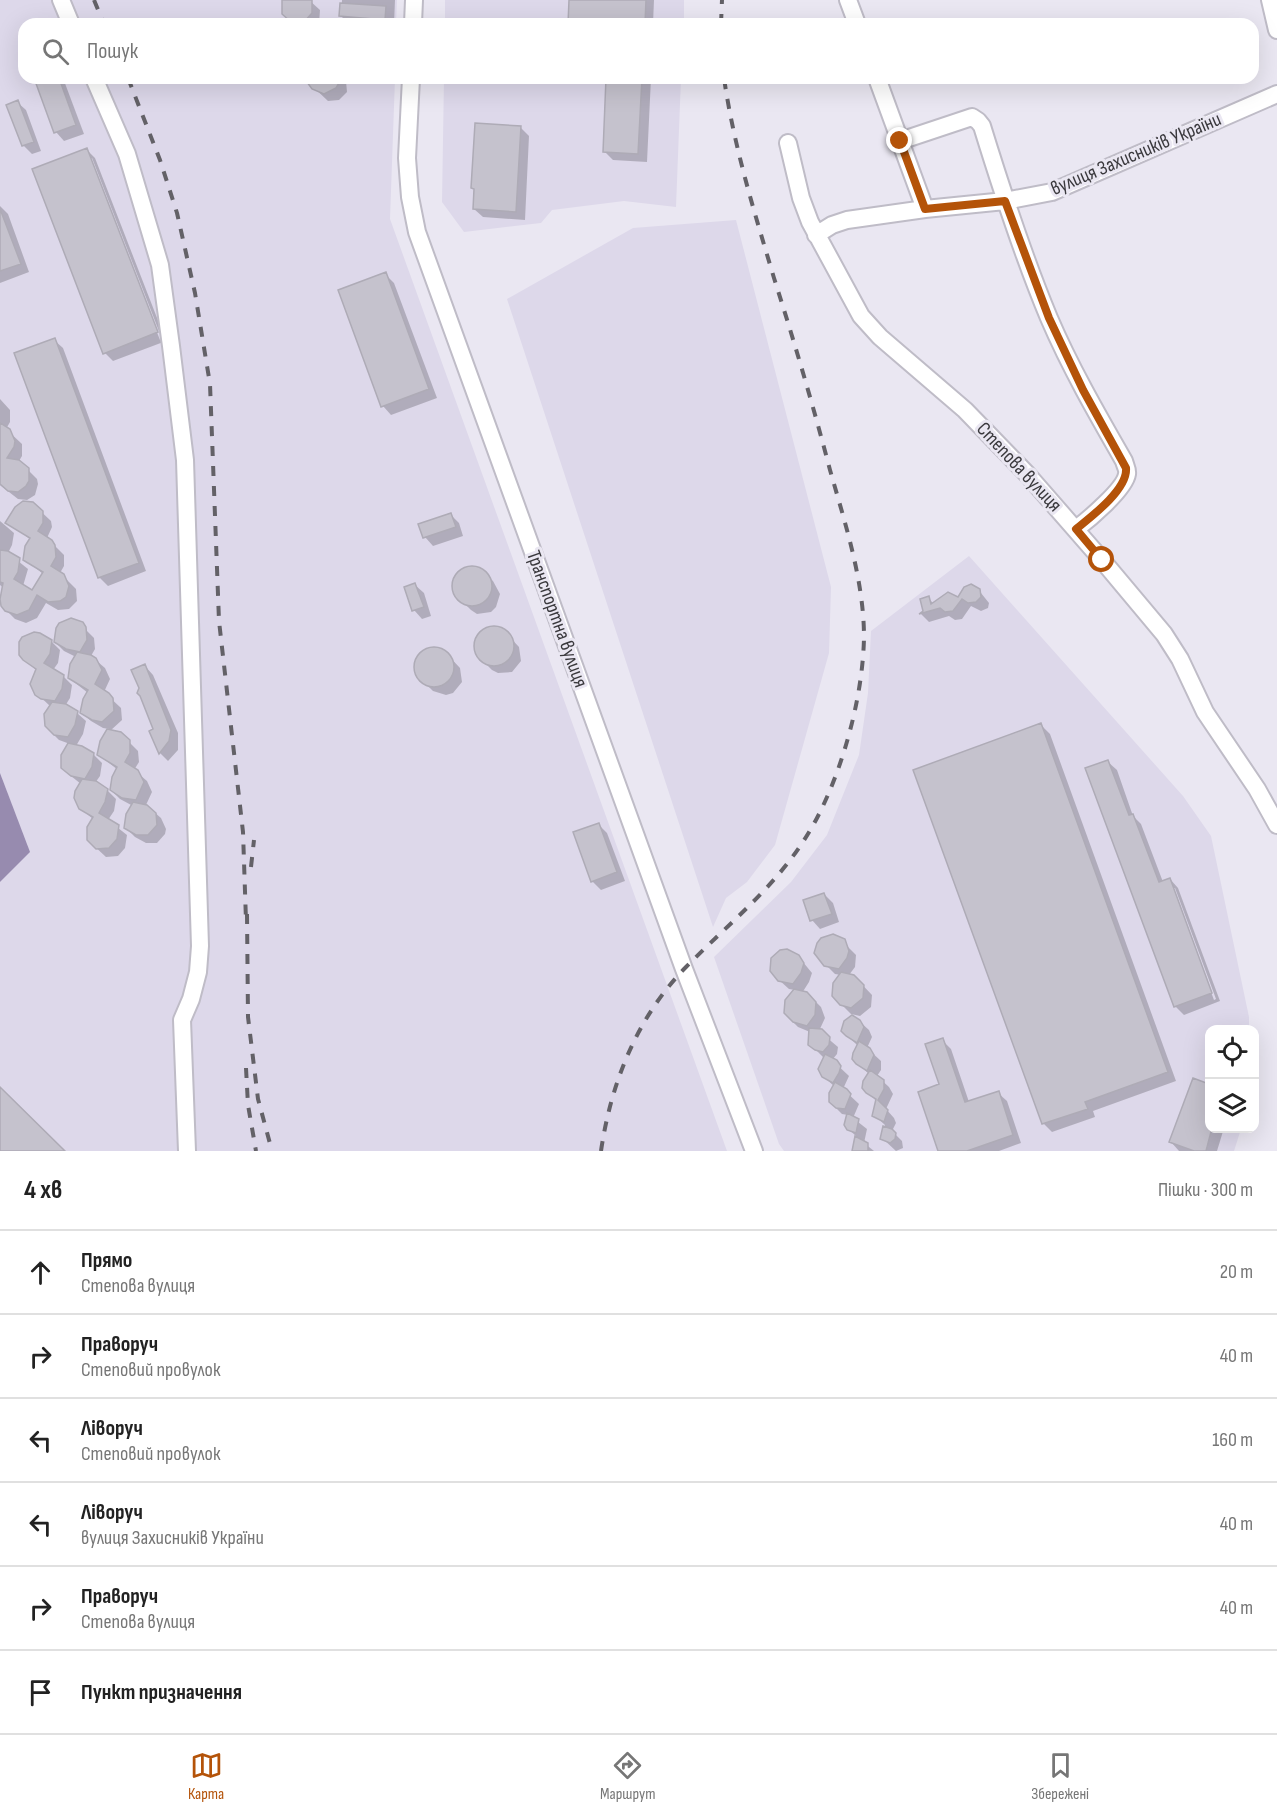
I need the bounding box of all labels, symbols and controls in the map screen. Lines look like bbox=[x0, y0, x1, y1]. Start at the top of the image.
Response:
search box bbox=[18, 18, 1259, 84]
icon: search bbox=[39, 35, 72, 68]
text: Пошук bbox=[87, 38, 138, 65]
street label: вулиця Захисників України bbox=[1047, 107, 1225, 201]
route end bbox=[886, 127, 912, 153]
street label: Степова вулиця bbox=[971, 417, 1067, 517]
route start bbox=[1088, 546, 1114, 572]
street label: Транспортна вулиця bbox=[521, 547, 593, 691]
map controls bbox=[1205, 1025, 1259, 1133]
button: locate bbox=[1205, 1025, 1259, 1079]
button: layers bbox=[1205, 1079, 1259, 1133]
text: 4 хв bbox=[24, 1175, 62, 1206]
text: Пішки · 300 m bbox=[1158, 1178, 1253, 1202]
text: Прямо bbox=[81, 1247, 132, 1274]
icon: ahead bbox=[24, 1256, 57, 1289]
text: 20 m bbox=[1220, 1260, 1253, 1284]
text: Степова вулиця bbox=[81, 1274, 195, 1298]
text: Праворуч bbox=[81, 1331, 158, 1358]
icon: right bbox=[24, 1340, 57, 1373]
text: 40 m bbox=[1220, 1344, 1253, 1368]
text: Степовий провулок bbox=[81, 1358, 220, 1382]
text: Ліворуч bbox=[81, 1415, 143, 1442]
icon: left bbox=[24, 1424, 57, 1457]
text: 160 m bbox=[1212, 1428, 1253, 1452]
text: Степовий провулок bbox=[81, 1442, 220, 1466]
text: Ліворуч bbox=[81, 1499, 143, 1526]
icon: left bbox=[24, 1508, 57, 1541]
text: 40 m bbox=[1220, 1512, 1253, 1536]
text: вулиця Захисників України bbox=[81, 1526, 264, 1550]
text: Праворуч bbox=[81, 1583, 158, 1610]
icon: right bbox=[24, 1592, 57, 1625]
text: 40 m bbox=[1220, 1596, 1253, 1620]
text: Степова вулиця bbox=[81, 1610, 195, 1634]
icon: arrive bbox=[24, 1676, 57, 1709]
text: Пункт призначення bbox=[81, 1679, 242, 1706]
tab: Карта bbox=[188, 1749, 224, 1804]
tab: Маршрут bbox=[600, 1749, 655, 1804]
tab: Збережені bbox=[1031, 1749, 1089, 1804]

